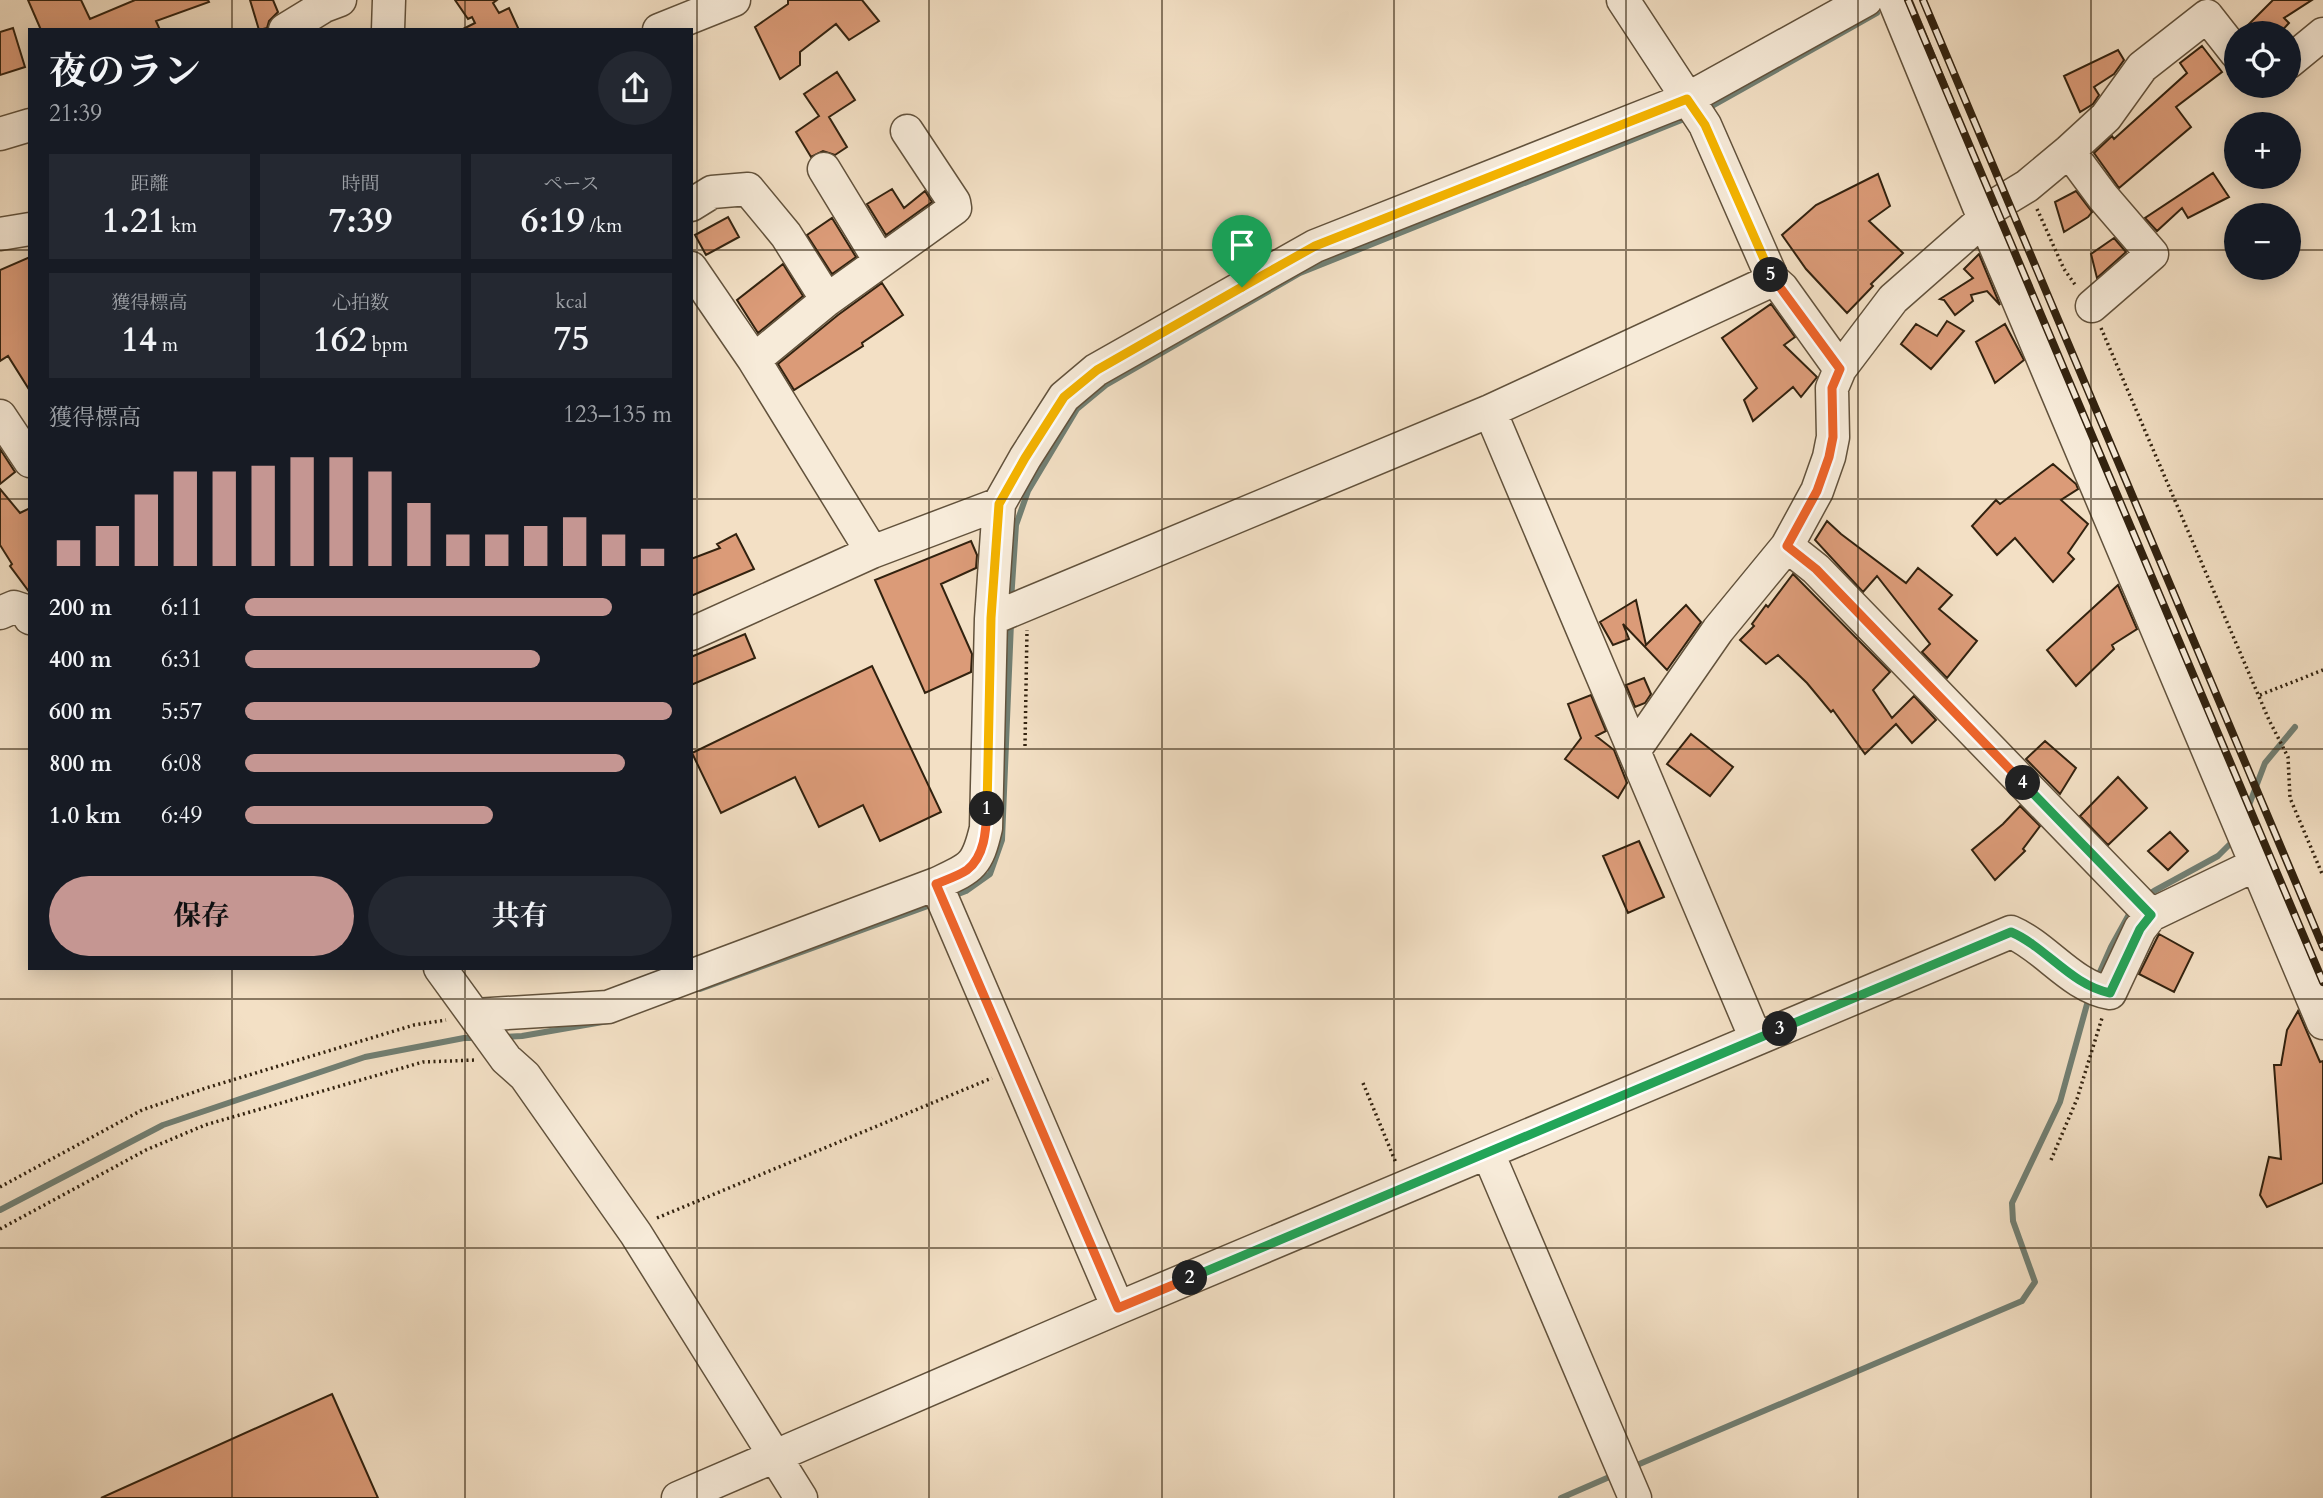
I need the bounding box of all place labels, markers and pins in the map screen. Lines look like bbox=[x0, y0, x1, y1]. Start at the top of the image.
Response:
pin bbox=[1212, 215, 1272, 287]
pin: 5 bbox=[1754, 258, 1788, 292]
pin: 4 bbox=[2006, 766, 2040, 800]
pin: 1 bbox=[970, 792, 1004, 826]
pin: 3 bbox=[1762, 1012, 1798, 1046]
pin: 2 bbox=[1172, 1260, 1208, 1296]

